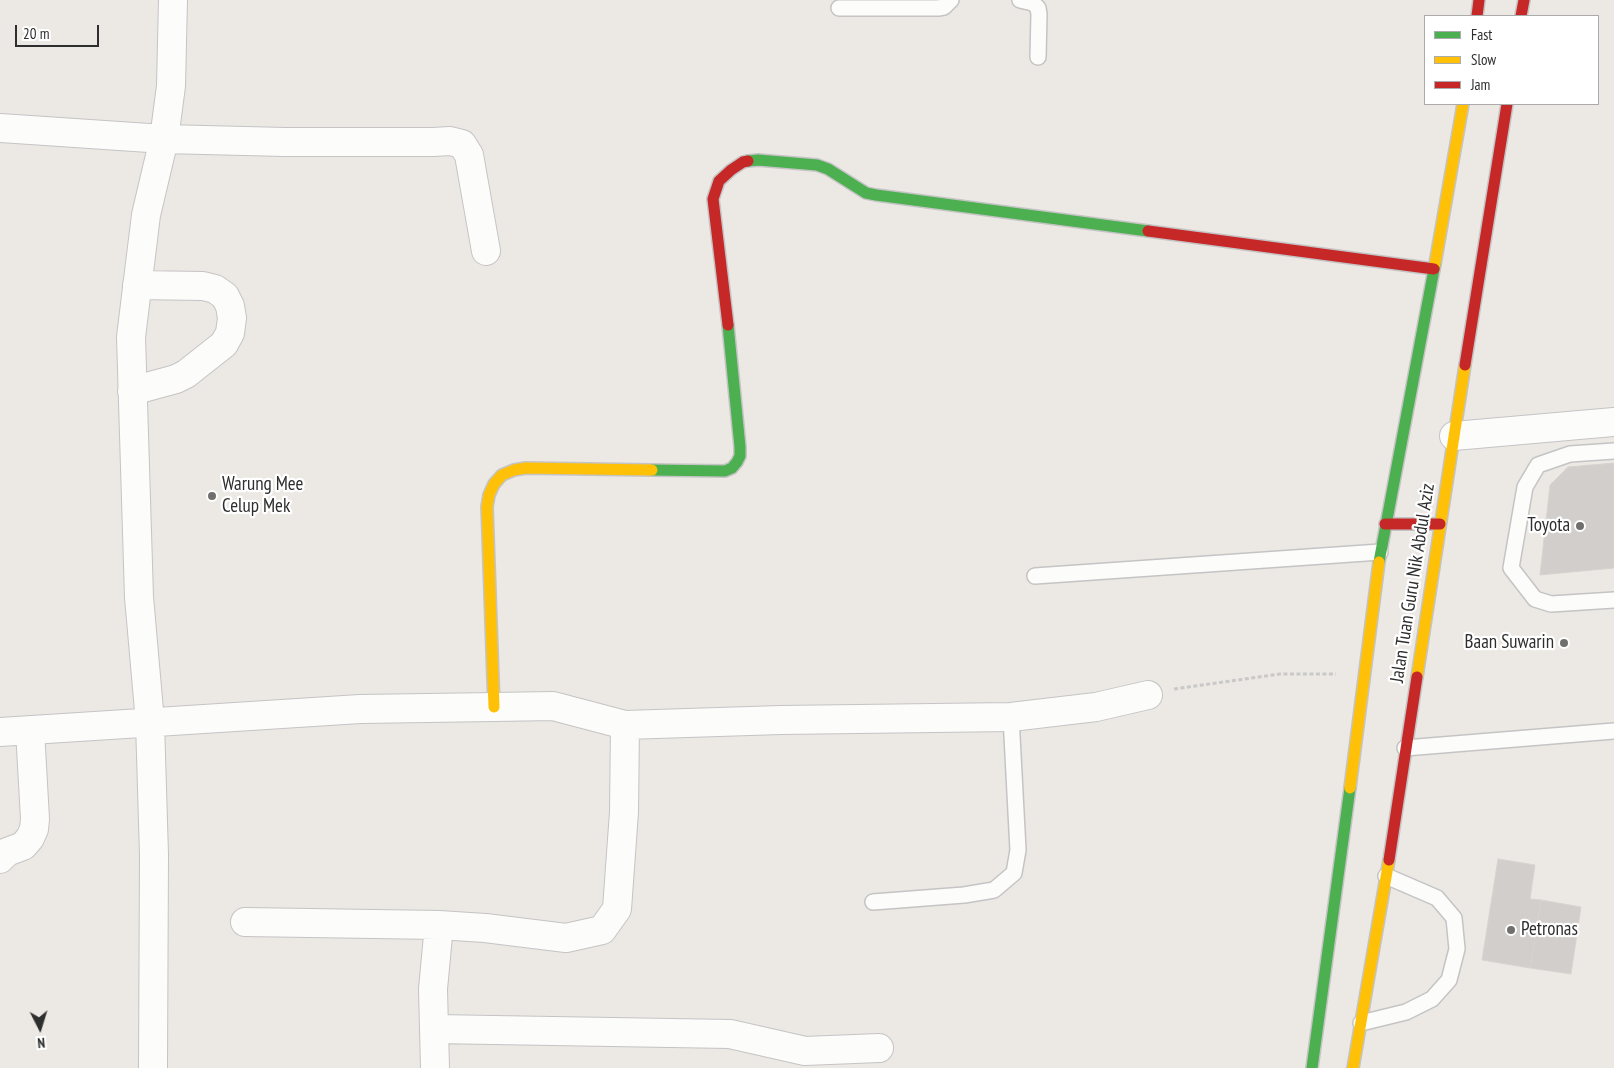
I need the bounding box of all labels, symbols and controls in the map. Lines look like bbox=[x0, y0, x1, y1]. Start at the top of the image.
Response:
scale bar bbox=[18, 15, 101, 47]
legend bbox=[1424, 15, 1599, 105]
text: 20 m bbox=[23, 24, 49, 43]
text: Fast bbox=[1471, 25, 1492, 44]
text: Slow bbox=[1471, 50, 1496, 69]
text: Jam bbox=[1471, 75, 1490, 94]
place label: Warung Mee Celup Mek bbox=[222, 474, 303, 518]
street label: Jalan Tuan Guru Nik Abdul Aziz bbox=[1386, 482, 1440, 684]
marker: Warung Mee Celup Mek bbox=[206, 490, 218, 502]
place label: Toyota bbox=[1527, 515, 1570, 537]
marker: Toyota bbox=[1574, 520, 1586, 532]
place label: Baan Suwarin bbox=[1465, 632, 1554, 654]
marker: Baan Suwarin bbox=[1558, 637, 1570, 649]
place label: Petronas bbox=[1521, 919, 1578, 941]
marker: Petronas bbox=[1505, 924, 1517, 936]
north arrow bbox=[15, 1003, 65, 1053]
text: N bbox=[37, 1034, 46, 1052]

